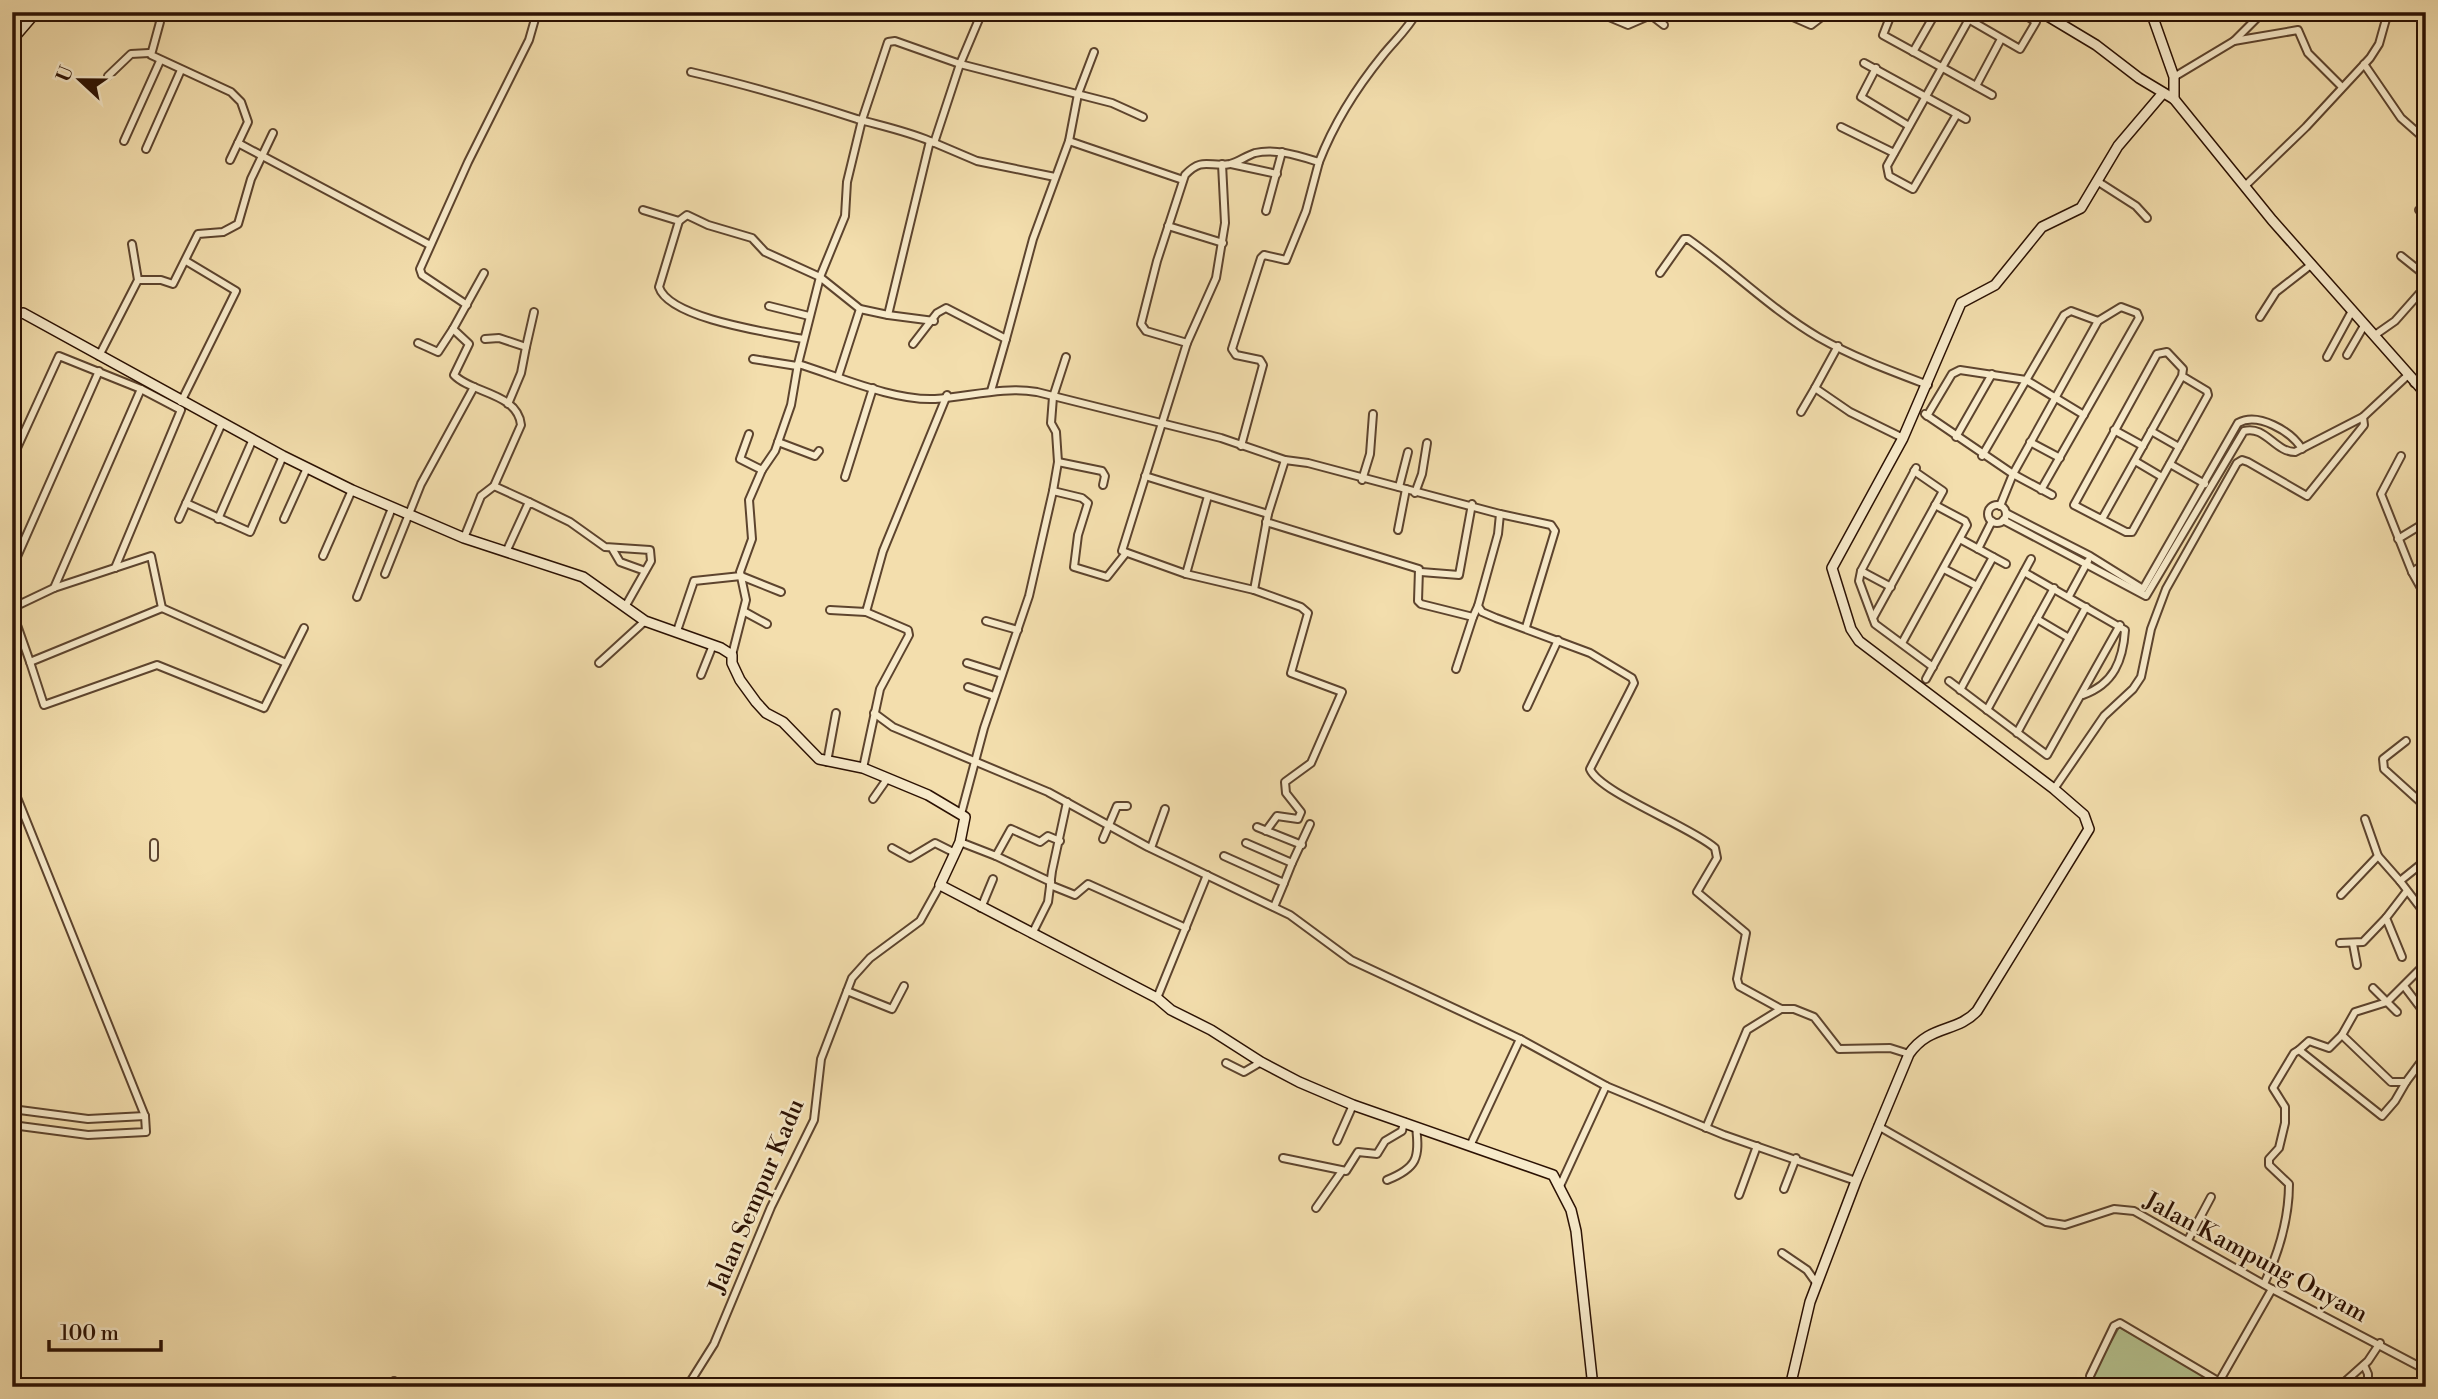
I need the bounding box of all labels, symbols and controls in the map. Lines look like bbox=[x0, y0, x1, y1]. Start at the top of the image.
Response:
north arrow bbox=[46, 46, 116, 116]
text: U bbox=[51, 62, 79, 85]
street label: Jalan Sempur Kadu bbox=[702, 1094, 812, 1299]
street label: Jalan Kampung Onyam bbox=[2138, 1186, 2373, 1330]
scale bar bbox=[49, 1308, 161, 1352]
text: 100 m bbox=[60, 1321, 119, 1347]

